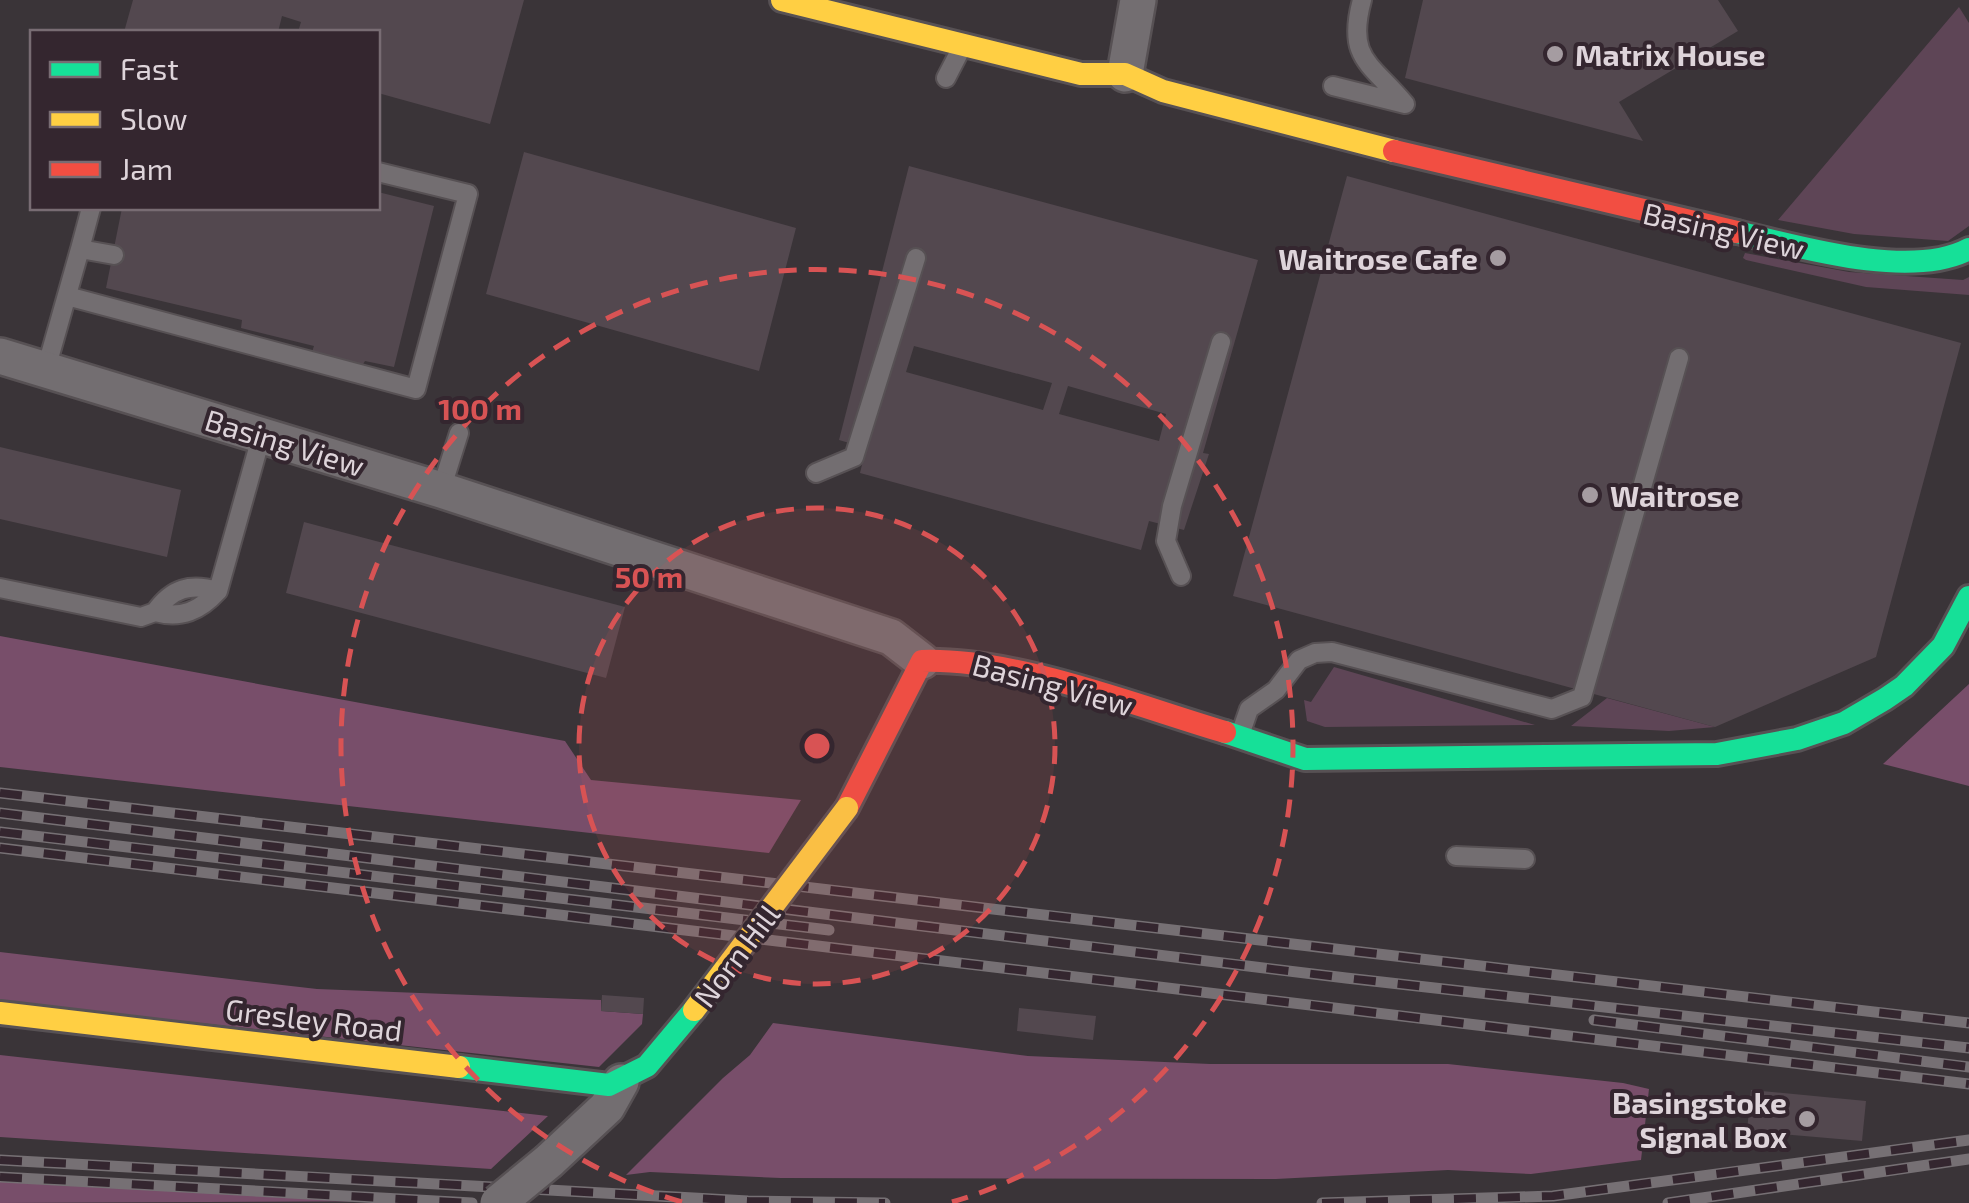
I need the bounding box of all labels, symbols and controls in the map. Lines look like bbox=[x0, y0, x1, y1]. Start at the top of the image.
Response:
legend bbox=[30, 30, 380, 210]
place label: Matrix House bbox=[1575, 36, 1766, 72]
marker: Matrix House bbox=[1544, 43, 1566, 65]
text: Fast bbox=[120, 50, 179, 86]
text: Slow bbox=[120, 100, 187, 136]
text: Jam bbox=[120, 150, 173, 186]
street label: Basing View bbox=[1640, 194, 1808, 266]
place label: Waitrose Cafe bbox=[1278, 240, 1478, 276]
marker: Waitrose Cafe bbox=[1487, 247, 1509, 269]
text: 100 m bbox=[438, 390, 522, 426]
street label: Basing View bbox=[201, 401, 369, 483]
place label: Waitrose bbox=[1610, 477, 1740, 513]
marker: Waitrose bbox=[1579, 484, 1601, 506]
text: 50 m bbox=[615, 558, 683, 594]
street label: Basing View bbox=[969, 645, 1137, 723]
centre of rings bbox=[799, 728, 835, 764]
street label: Norn Hill bbox=[686, 896, 786, 1014]
street label: Gresley Road bbox=[224, 990, 404, 1048]
place label: Basingstoke Signal Box bbox=[1612, 1084, 1787, 1154]
marker: Basingstoke Signal Box bbox=[1796, 1108, 1818, 1130]

